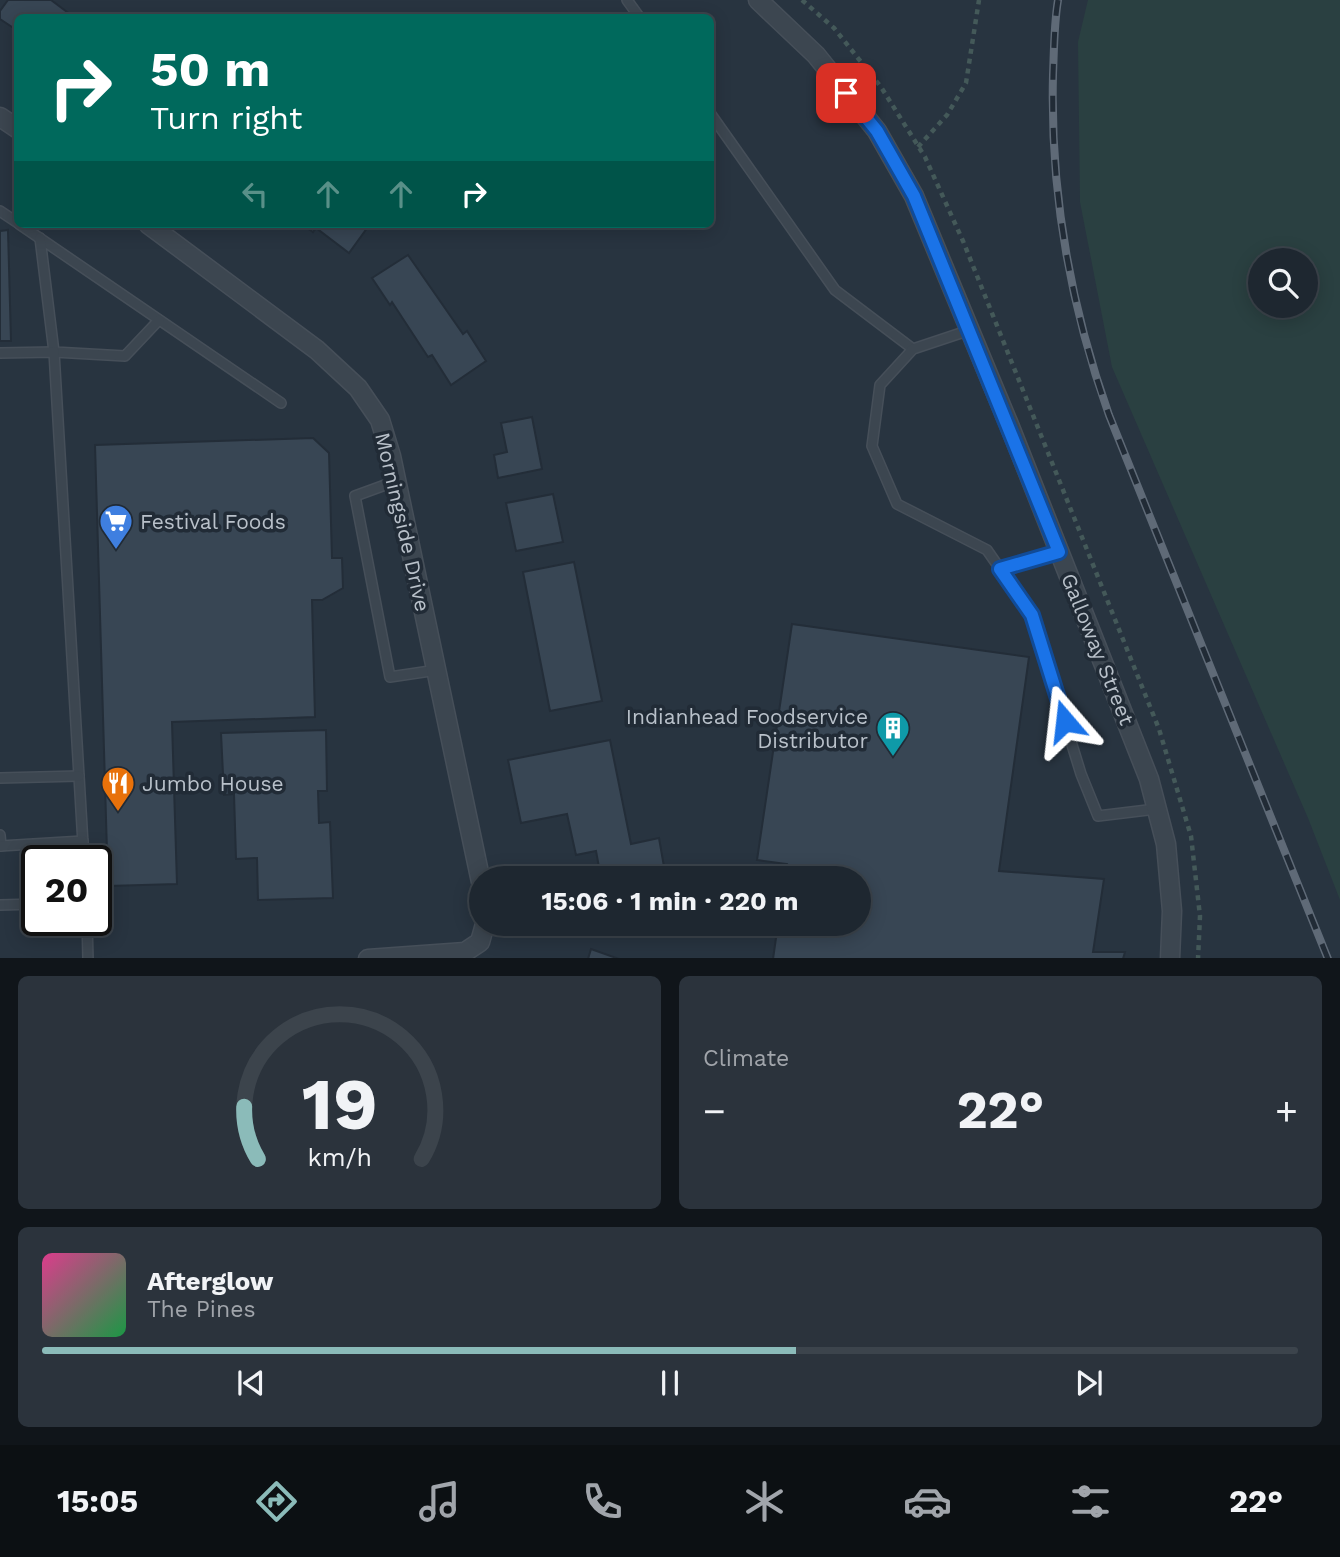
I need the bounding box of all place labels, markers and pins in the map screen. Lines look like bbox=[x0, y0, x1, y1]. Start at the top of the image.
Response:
pin bbox=[816, 63, 876, 123]
supermarket icon: Festival Foods bbox=[97, 502, 135, 551]
place label: Festival Foods bbox=[140, 509, 286, 534]
place label: Indianhead Foodservice Distributor bbox=[626, 704, 868, 753]
building icon: Indianhead Foodservice Distributor bbox=[874, 709, 912, 758]
restaurant icon: Jumbo House bbox=[99, 764, 137, 813]
place label: Jumbo House bbox=[142, 771, 284, 796]

